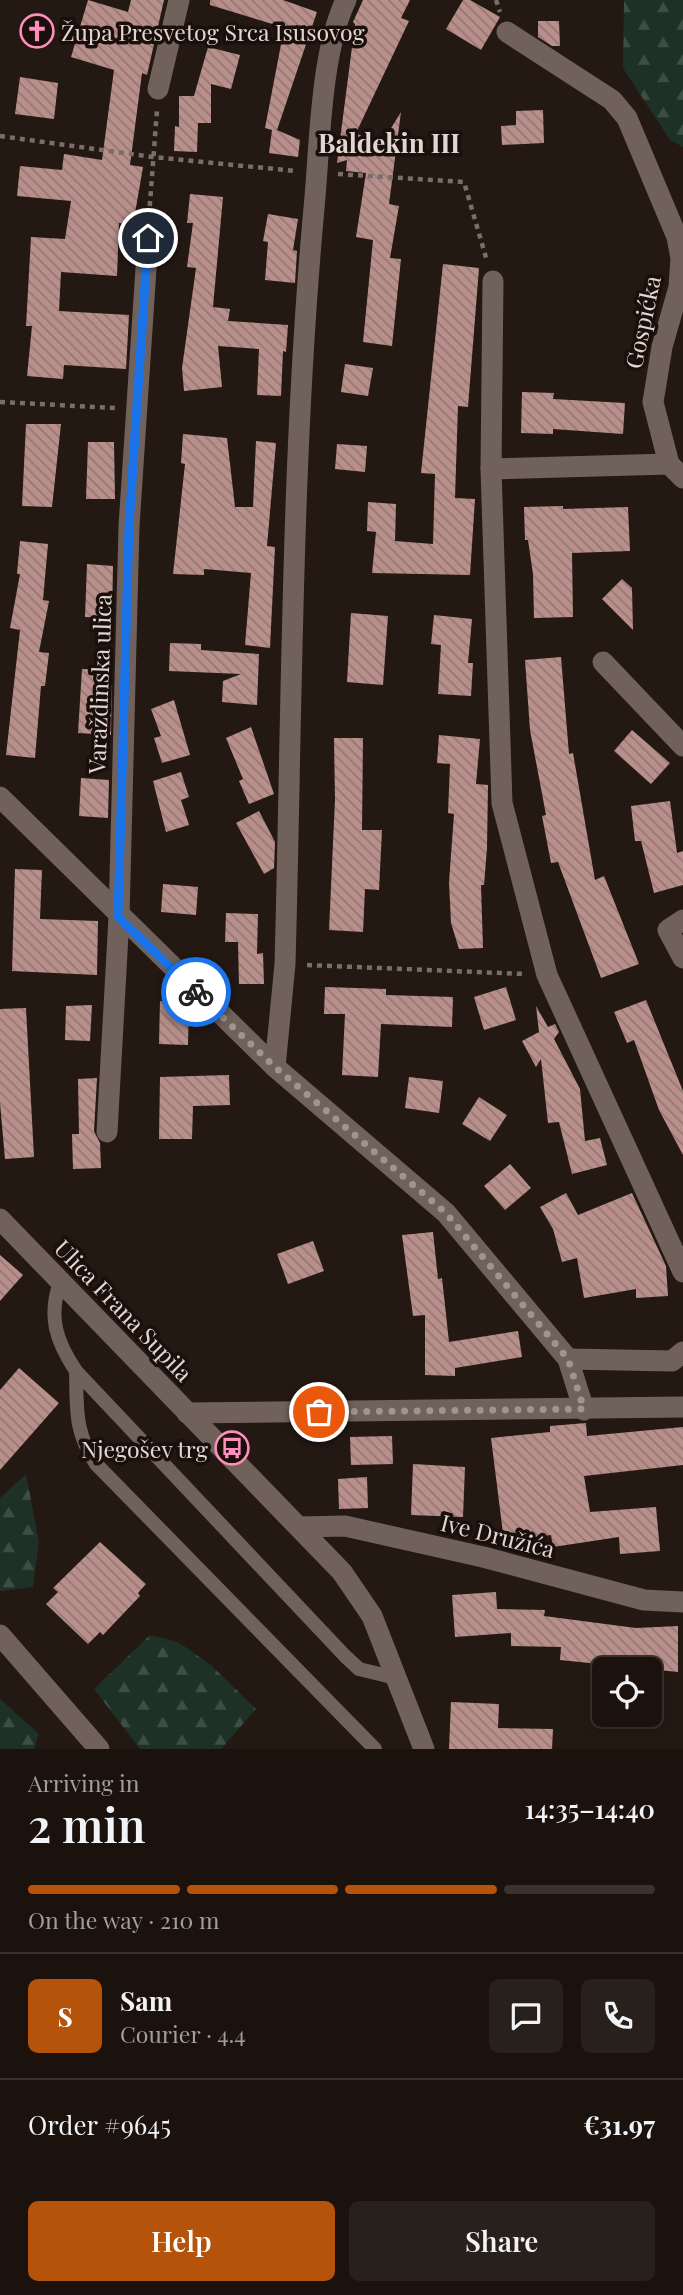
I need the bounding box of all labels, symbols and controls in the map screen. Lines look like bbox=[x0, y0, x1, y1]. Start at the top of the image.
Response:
church icon: Župa Presvetog Srca Isusovog bbox=[18, 12, 56, 50]
place label: Župa Presvetog Srca Isusovog bbox=[61, 16, 365, 47]
district label: Baldekin III bbox=[318, 125, 460, 160]
pin bbox=[118, 208, 178, 268]
icon: home bbox=[129, 219, 167, 257]
street label: Gospićka bbox=[617, 272, 667, 371]
street label: Varaždinska ulica bbox=[80, 593, 118, 775]
courier bbox=[161, 957, 231, 1027]
icon: bike bbox=[177, 973, 215, 1011]
street label: Ulica Frana Supila bbox=[48, 1232, 200, 1388]
pin bbox=[289, 1382, 349, 1442]
icon: bag bbox=[300, 1393, 338, 1431]
bus stop icon: Njegošev trg bbox=[213, 1429, 251, 1467]
place label: Njegošev trg bbox=[81, 1433, 208, 1464]
street label: Ive Družića bbox=[438, 1506, 559, 1564]
map controls bbox=[592, 1657, 662, 1727]
button: locate bbox=[592, 1657, 662, 1727]
text: Arriving in bbox=[28, 1767, 140, 1798]
text: 14:35–14:40 bbox=[525, 1791, 655, 1826]
text: 2 min bbox=[28, 1793, 146, 1855]
text: On the way · 210 m bbox=[28, 1904, 220, 1935]
button: chat bbox=[489, 1979, 563, 2053]
button: phone bbox=[581, 1979, 655, 2053]
text: Sam bbox=[120, 1983, 172, 2018]
text: S bbox=[57, 1999, 73, 2034]
text: Courier · 4.4 bbox=[120, 2018, 246, 2049]
text: Order #9645 bbox=[28, 2107, 171, 2142]
text: €31.97 bbox=[583, 2107, 655, 2142]
button: Help bbox=[28, 2201, 335, 2281]
button: Share bbox=[349, 2201, 655, 2281]

